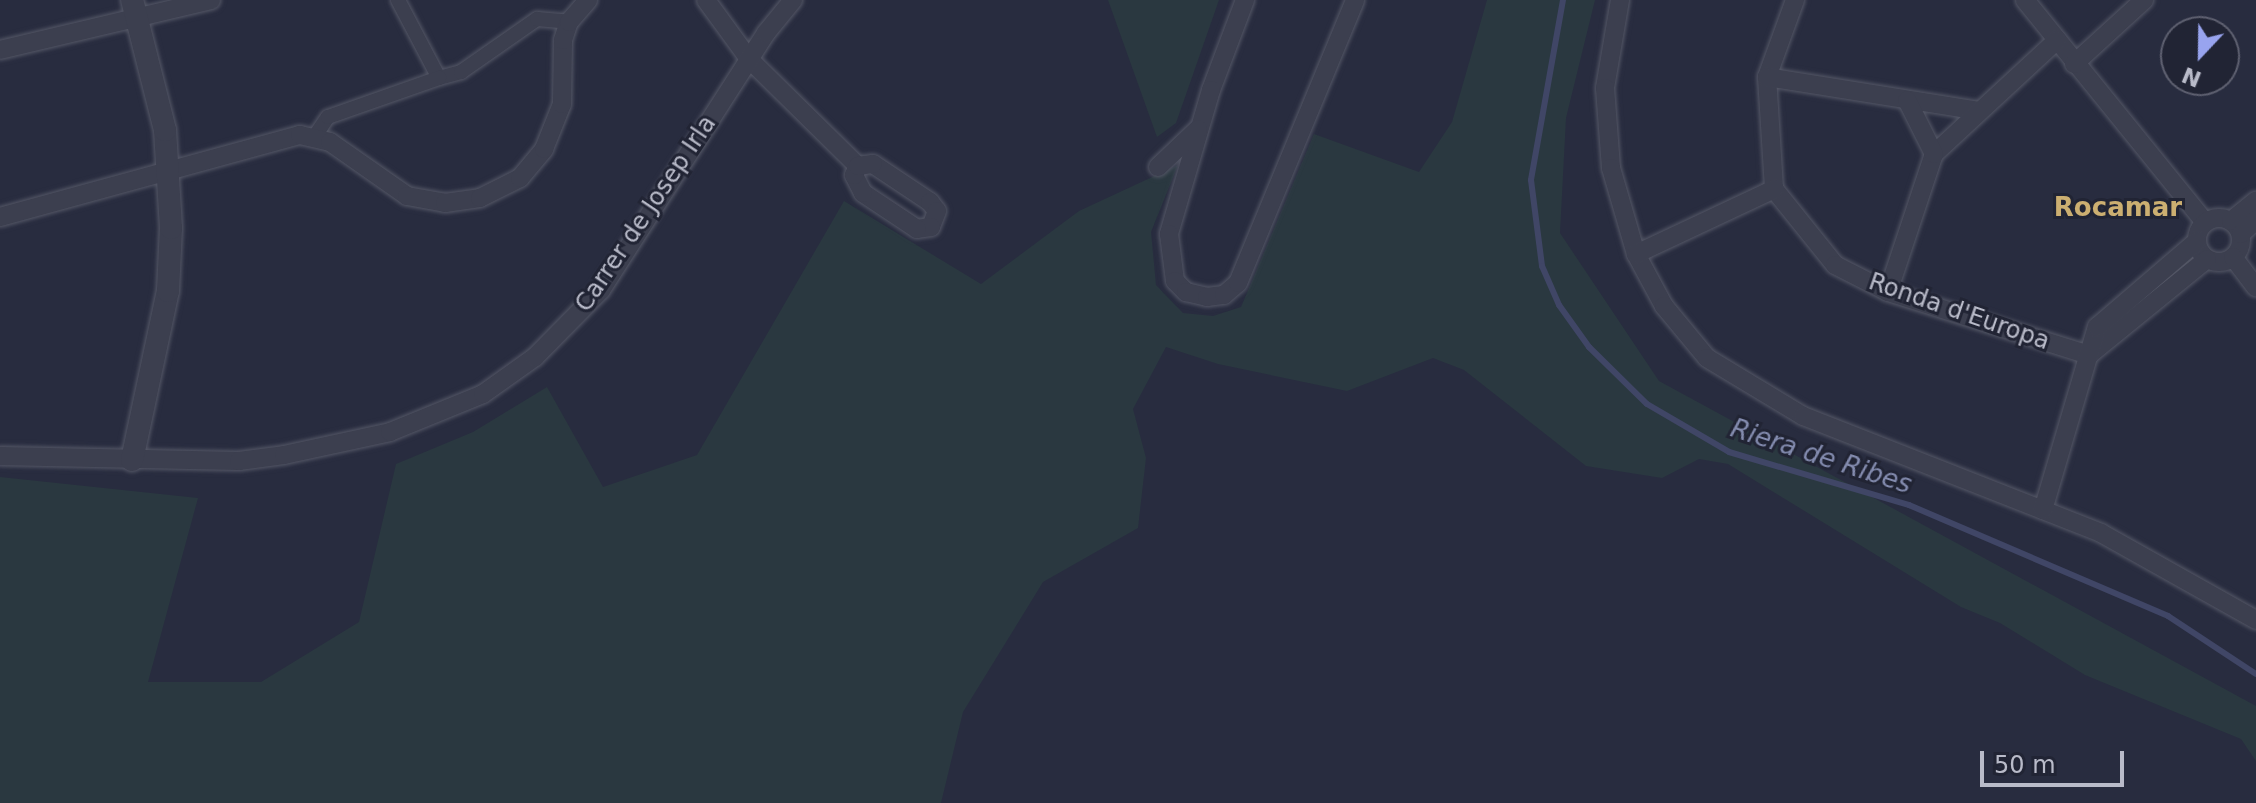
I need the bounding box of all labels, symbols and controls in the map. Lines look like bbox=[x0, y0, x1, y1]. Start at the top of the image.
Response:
north arrow bbox=[2160, 16, 2240, 96]
text: N bbox=[2178, 62, 2205, 92]
street label: Carrer de Josep Irla bbox=[570, 110, 722, 318]
district label: Rocamar bbox=[2054, 192, 2182, 224]
street label: Ronda d'Europa bbox=[1865, 268, 2053, 356]
water label: Riera de Ribes bbox=[1727, 413, 1915, 501]
scale bar bbox=[1984, 735, 2128, 785]
text: 50 m bbox=[1994, 751, 2056, 779]

